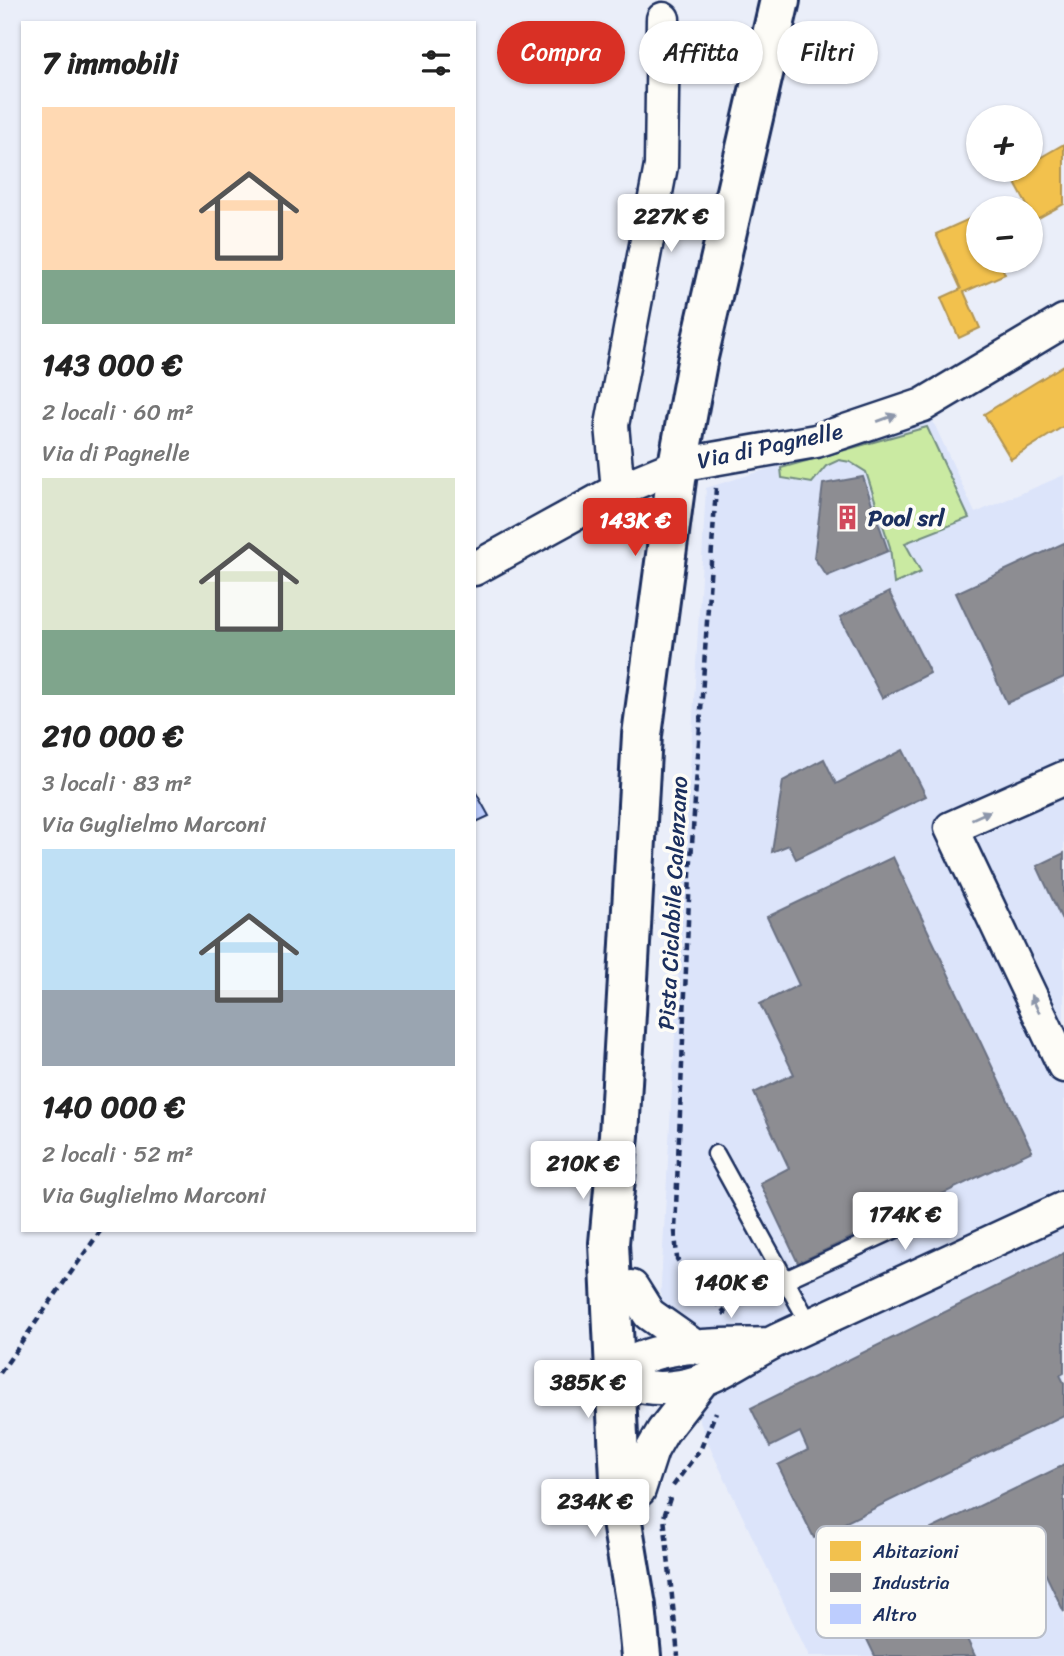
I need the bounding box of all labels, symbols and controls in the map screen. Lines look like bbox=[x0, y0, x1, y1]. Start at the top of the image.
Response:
chip: Compra bbox=[497, 21, 625, 84]
chip: Affitta bbox=[639, 21, 763, 84]
chip: Filtri bbox=[777, 21, 878, 84]
text: 7 immobili bbox=[42, 36, 178, 90]
icon: filters bbox=[417, 44, 455, 82]
map controls bbox=[966, 105, 1043, 273]
button: + bbox=[966, 105, 1043, 182]
icon: home bbox=[186, 153, 312, 279]
pin: 227K € bbox=[614, 194, 728, 254]
text: 227K € bbox=[634, 196, 708, 237]
button: − bbox=[966, 196, 1043, 273]
text: 143 000 € bbox=[42, 338, 183, 392]
text: 2 locali · 60 m² bbox=[42, 392, 194, 433]
street label: Via di Pagnelle bbox=[694, 411, 846, 481]
one-way arrow bbox=[877, 412, 898, 423]
text: Via di Pagnelle bbox=[42, 433, 190, 474]
pin: 143K € bbox=[578, 498, 692, 558]
place label: Pool srl bbox=[868, 498, 946, 539]
text: 143K € bbox=[599, 500, 671, 541]
building icon: Pool srl bbox=[834, 504, 862, 532]
icon: home bbox=[186, 524, 312, 650]
text: 210 000 € bbox=[42, 709, 184, 763]
text: 3 locali · 83 m² bbox=[42, 763, 192, 804]
street label: Pista Ciclabile Calenzano bbox=[646, 775, 700, 1031]
text: Via Guglielmo Marconi bbox=[42, 804, 266, 845]
one-way arrow bbox=[971, 809, 992, 820]
icon: home bbox=[186, 895, 312, 1021]
one-way arrow bbox=[1029, 994, 1041, 1014]
text: 140 000 € bbox=[42, 1080, 185, 1134]
text: 2 locali · 52 m² bbox=[42, 1134, 194, 1175]
pin: 210K € bbox=[526, 1142, 640, 1201]
text: 210K € bbox=[547, 1143, 619, 1184]
text: Via Guglielmo Marconi bbox=[42, 1175, 266, 1216]
pin: 174K € bbox=[848, 1192, 962, 1252]
text: 174K € bbox=[869, 1194, 941, 1235]
pin: 140K € bbox=[674, 1260, 788, 1320]
text: 140K € bbox=[694, 1262, 768, 1303]
pin: 385K € bbox=[531, 1360, 645, 1420]
text: 385K € bbox=[550, 1362, 626, 1403]
pin: 234K € bbox=[538, 1480, 652, 1539]
text: 234K € bbox=[557, 1481, 633, 1522]
legend bbox=[816, 1526, 1046, 1638]
text: Abitazioni bbox=[872, 1535, 959, 1568]
text: Industria bbox=[872, 1566, 950, 1599]
text: Altro bbox=[872, 1598, 917, 1631]

